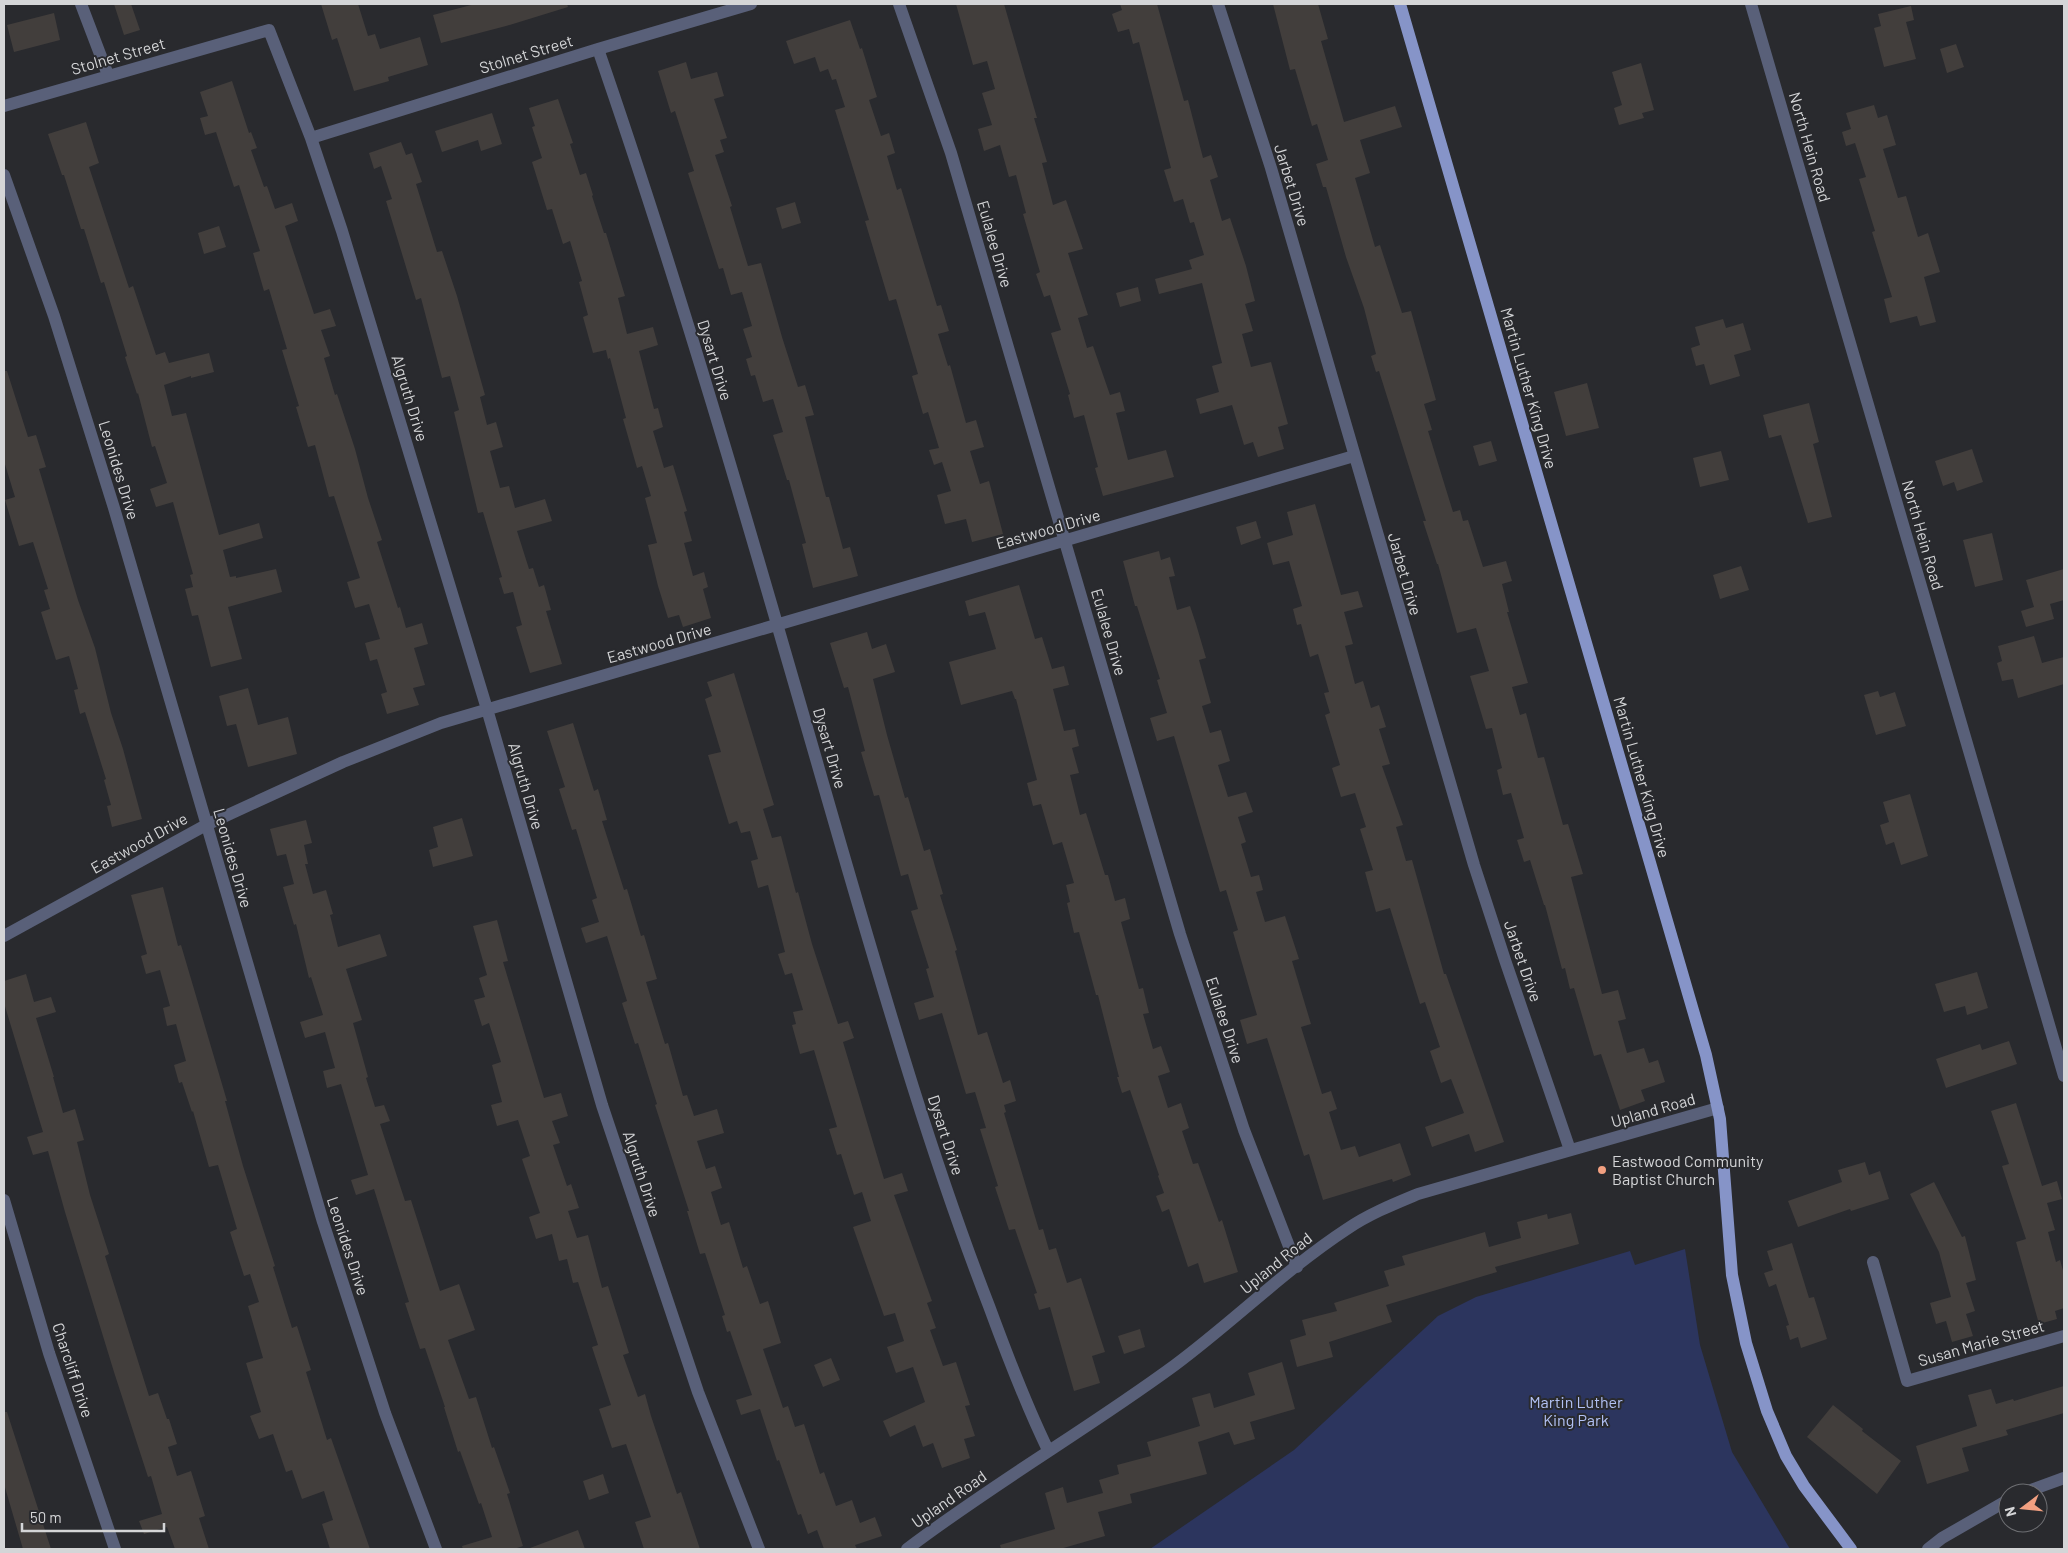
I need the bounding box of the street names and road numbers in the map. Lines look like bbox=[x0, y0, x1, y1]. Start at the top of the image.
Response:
street label: Stolnet Street bbox=[477, 30, 575, 77]
street label: Stolnet Street bbox=[69, 33, 167, 78]
street label: North Hein Road bbox=[1786, 90, 1835, 204]
street label: Jarbet Drive bbox=[1271, 141, 1314, 228]
street label: Eulalee Drive bbox=[974, 198, 1017, 290]
street label: Martin Luther King Drive bbox=[1497, 305, 1562, 471]
street label: Dysart Drive bbox=[694, 317, 737, 402]
street label: Algruth Drive bbox=[388, 352, 433, 444]
street label: Leonides Drive bbox=[95, 418, 144, 522]
street label: North Hein Road bbox=[1899, 478, 1948, 592]
street label: Eastwood Drive bbox=[994, 505, 1102, 552]
street label: Jarbet Drive bbox=[1385, 530, 1426, 617]
street label: Eulalee Drive bbox=[1088, 586, 1131, 678]
street label: Eastwood Drive bbox=[605, 619, 713, 666]
street label: Martin Luther King Drive bbox=[1610, 694, 1675, 860]
street label: Dysart Drive bbox=[810, 705, 851, 790]
street label: Algruth Drive bbox=[505, 740, 548, 832]
street label: Leonides Drive bbox=[210, 806, 257, 910]
street label: Eastwood Drive bbox=[87, 808, 190, 877]
street label: Jarbet Drive bbox=[1501, 918, 1546, 1004]
street label: Eulalee Drive bbox=[1203, 974, 1248, 1065]
street label: Upland Road bbox=[1608, 1088, 1697, 1131]
street label: Dysart Drive bbox=[925, 1092, 968, 1177]
street label: Algruth Drive bbox=[620, 1128, 665, 1219]
street label: Leonides Drive bbox=[324, 1194, 373, 1298]
street label: Upland Road bbox=[1236, 1228, 1315, 1297]
street label: Susan Marie Street bbox=[1915, 1315, 2046, 1370]
street label: Charcliff Drive bbox=[49, 1320, 98, 1420]
street label: Upland Road bbox=[908, 1466, 990, 1531]

